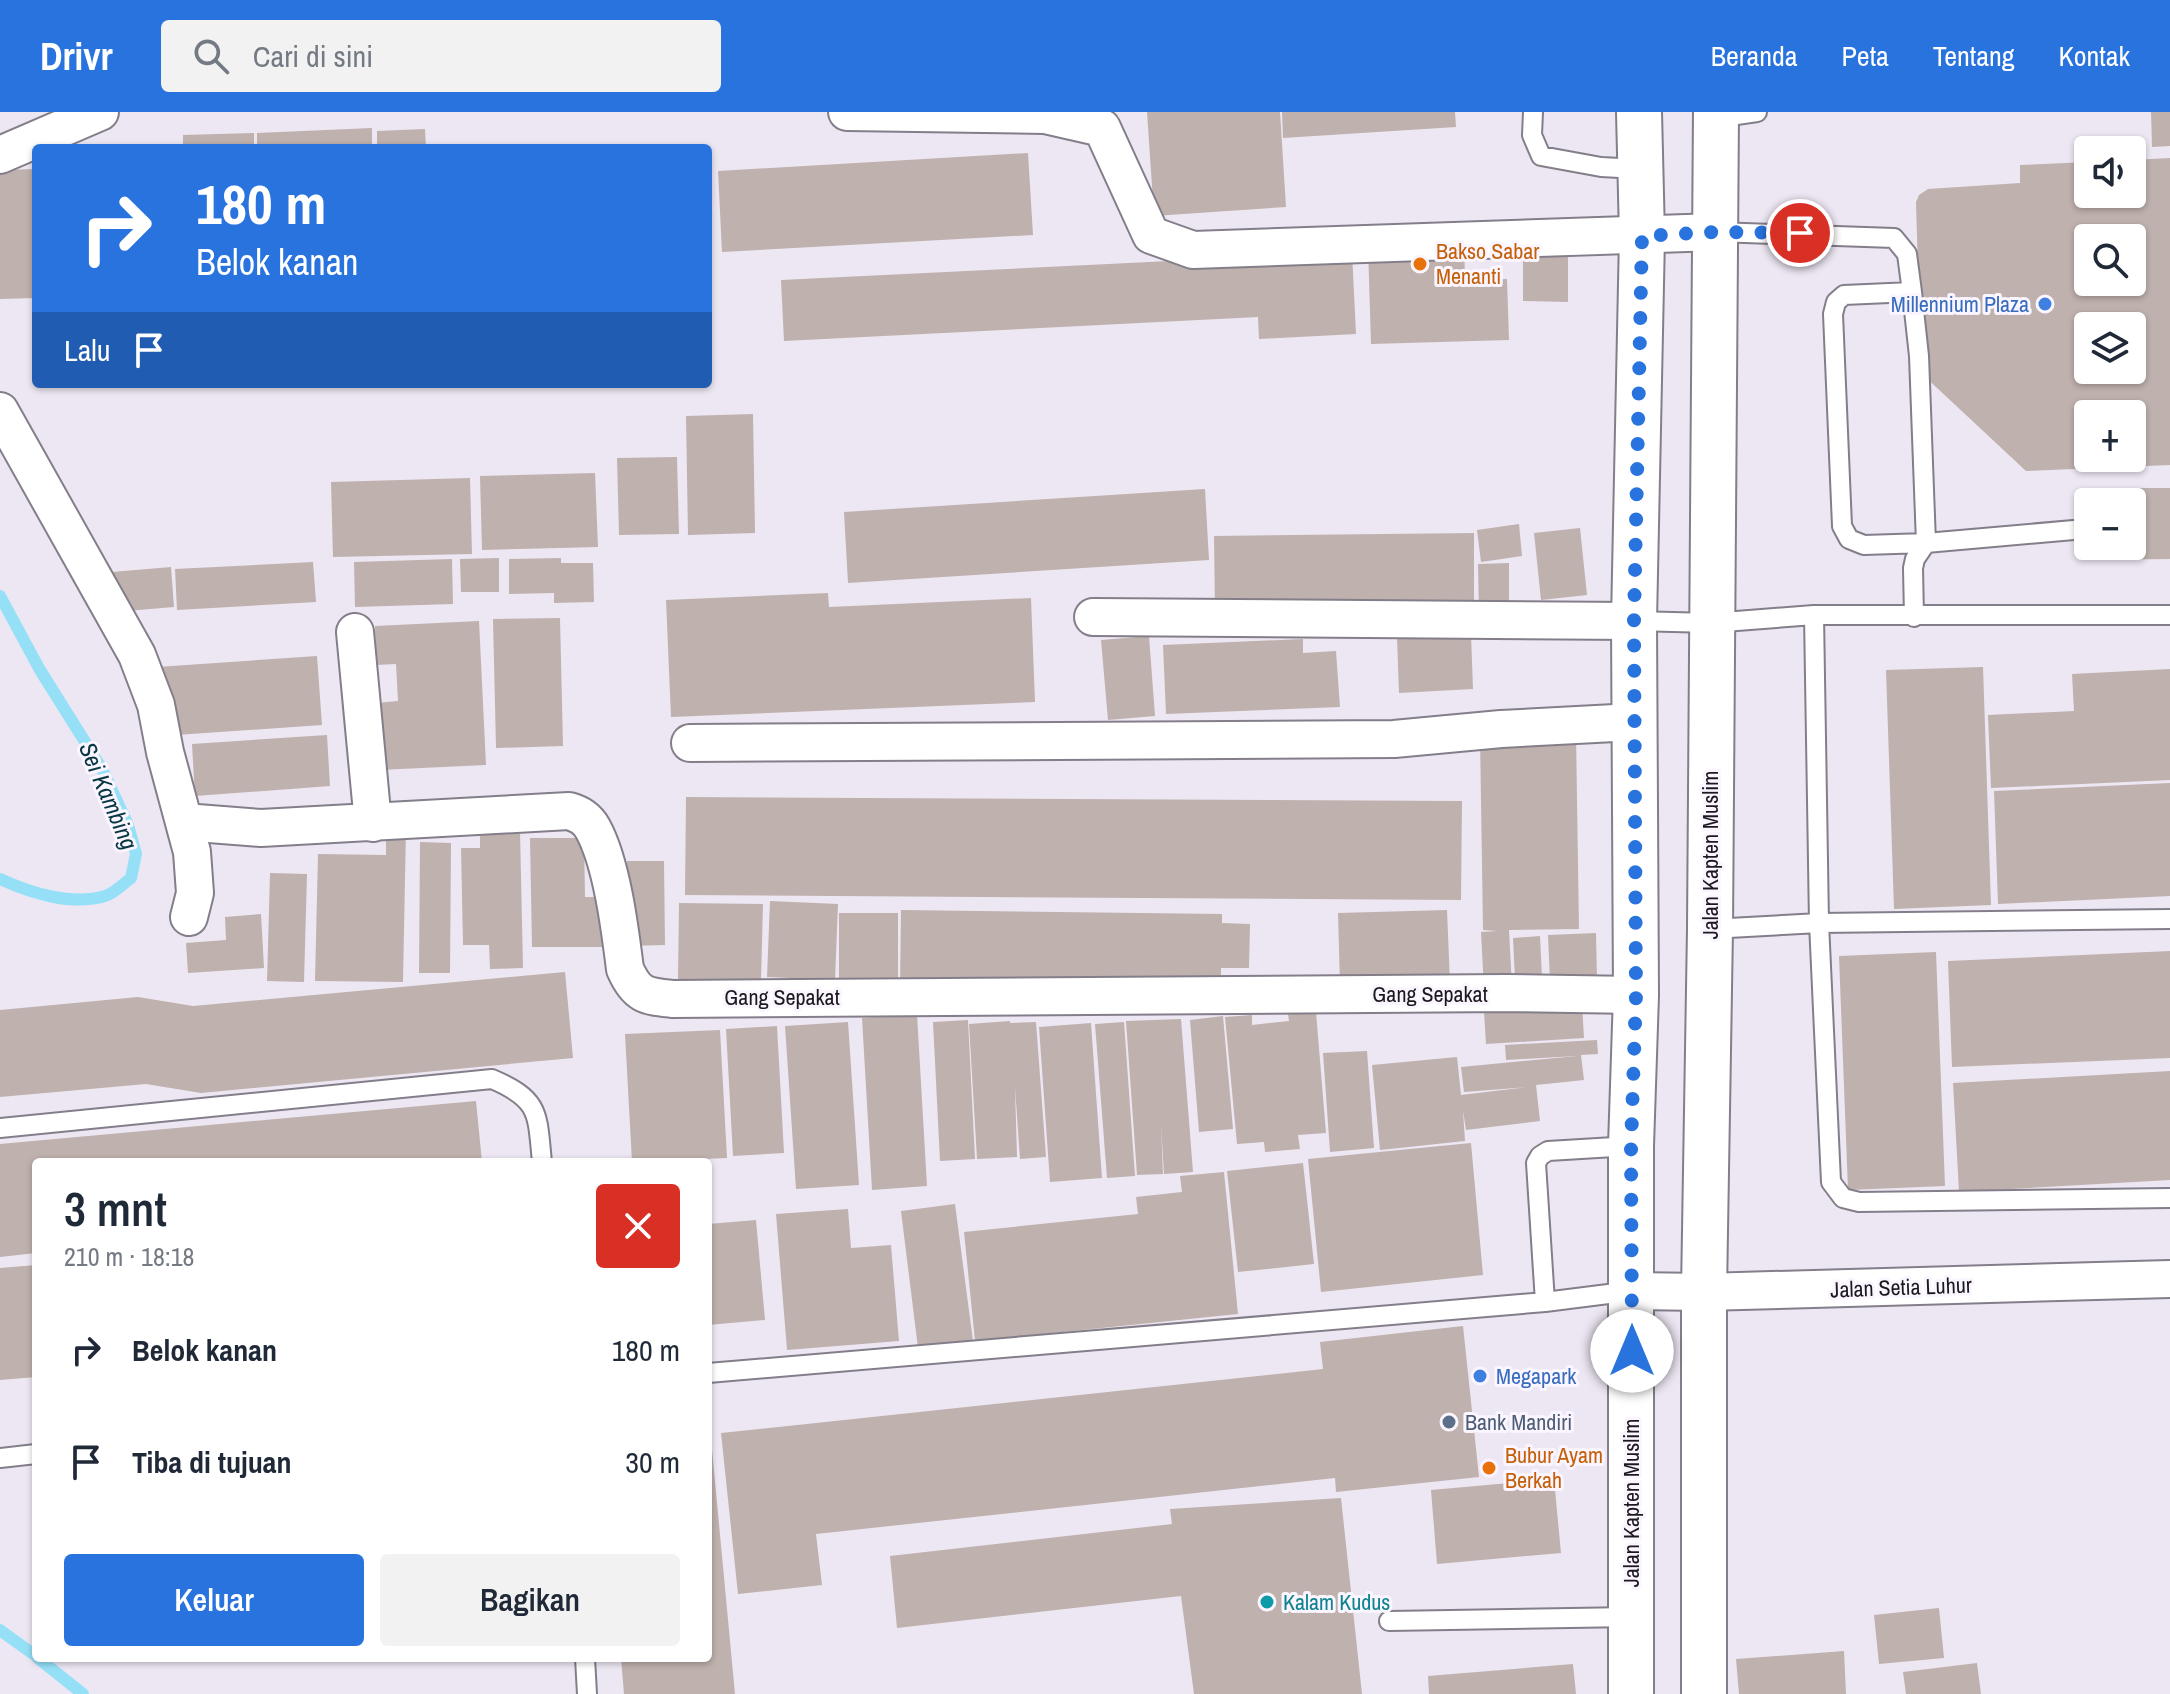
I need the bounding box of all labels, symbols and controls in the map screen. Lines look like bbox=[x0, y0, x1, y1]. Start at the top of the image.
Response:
search box bbox=[161, 20, 721, 92]
text: Drivr bbox=[40, 31, 113, 82]
icon: search bbox=[189, 34, 233, 78]
text: Cari di sini bbox=[253, 36, 373, 76]
text: Beranda bbox=[1711, 37, 1798, 75]
text: Peta bbox=[1842, 37, 1889, 75]
text: Tentang bbox=[1933, 37, 2015, 75]
text: Kontak bbox=[2059, 37, 2130, 75]
map controls bbox=[2074, 136, 2146, 560]
button: sound bbox=[2074, 136, 2146, 208]
text: 180 m bbox=[196, 166, 326, 241]
icon: right bbox=[64, 176, 168, 280]
pin bbox=[1766, 199, 1834, 267]
icon: arrive bbox=[1778, 211, 1822, 255]
button: search bbox=[2074, 224, 2146, 296]
place label: Bakso Sabar Menanti bbox=[1436, 236, 1539, 291]
text: Belok kanan bbox=[196, 238, 358, 286]
marker: Bakso Sabar Menanti bbox=[1411, 255, 1429, 273]
place label: Millennium Plaza bbox=[1891, 289, 2029, 319]
marker: Millennium Plaza bbox=[2036, 295, 2054, 313]
button: layers bbox=[2074, 312, 2146, 384]
icon: arrive bbox=[127, 328, 171, 372]
text: Lalu bbox=[64, 330, 111, 370]
button: + bbox=[2074, 400, 2146, 472]
button: − bbox=[2074, 488, 2146, 560]
water label: Sei Kambing bbox=[72, 737, 146, 854]
street label: Jalan Kapten Muslim bbox=[1695, 771, 1725, 939]
street label: Gang Sepakat bbox=[1372, 979, 1488, 1009]
street label: Gang Sepakat bbox=[724, 982, 840, 1012]
text: 3 mnt bbox=[64, 1176, 167, 1241]
button: close bbox=[596, 1184, 680, 1268]
text: 210 m · 18:18 bbox=[64, 1239, 194, 1274]
street label: Jalan Setia Luhur bbox=[1830, 1270, 1972, 1304]
position arrow bbox=[1590, 1309, 1674, 1393]
icon: right bbox=[64, 1328, 108, 1372]
text: Belok kanan bbox=[132, 1330, 277, 1370]
text: 180 m bbox=[612, 1330, 680, 1370]
place label: Megapark bbox=[1496, 1361, 1577, 1391]
marker: Megapark bbox=[1471, 1367, 1489, 1385]
place label: Bank Mandiri bbox=[1465, 1407, 1572, 1437]
marker: Bank Mandiri bbox=[1440, 1413, 1458, 1431]
street label: Jalan Kapten Muslim bbox=[1616, 1419, 1646, 1587]
icon: arrive bbox=[64, 1440, 108, 1484]
place label: Bubur Ayam Berkah bbox=[1505, 1440, 1603, 1495]
text: Tiba di tujuan bbox=[132, 1442, 292, 1482]
text: 30 m bbox=[625, 1442, 680, 1482]
marker: Bubur Ayam Berkah bbox=[1480, 1459, 1498, 1477]
button: Keluar bbox=[64, 1554, 364, 1646]
button: Bagikan bbox=[380, 1554, 680, 1646]
place label: Kalam Kudus bbox=[1283, 1587, 1390, 1617]
marker: Kalam Kudus bbox=[1258, 1593, 1276, 1611]

